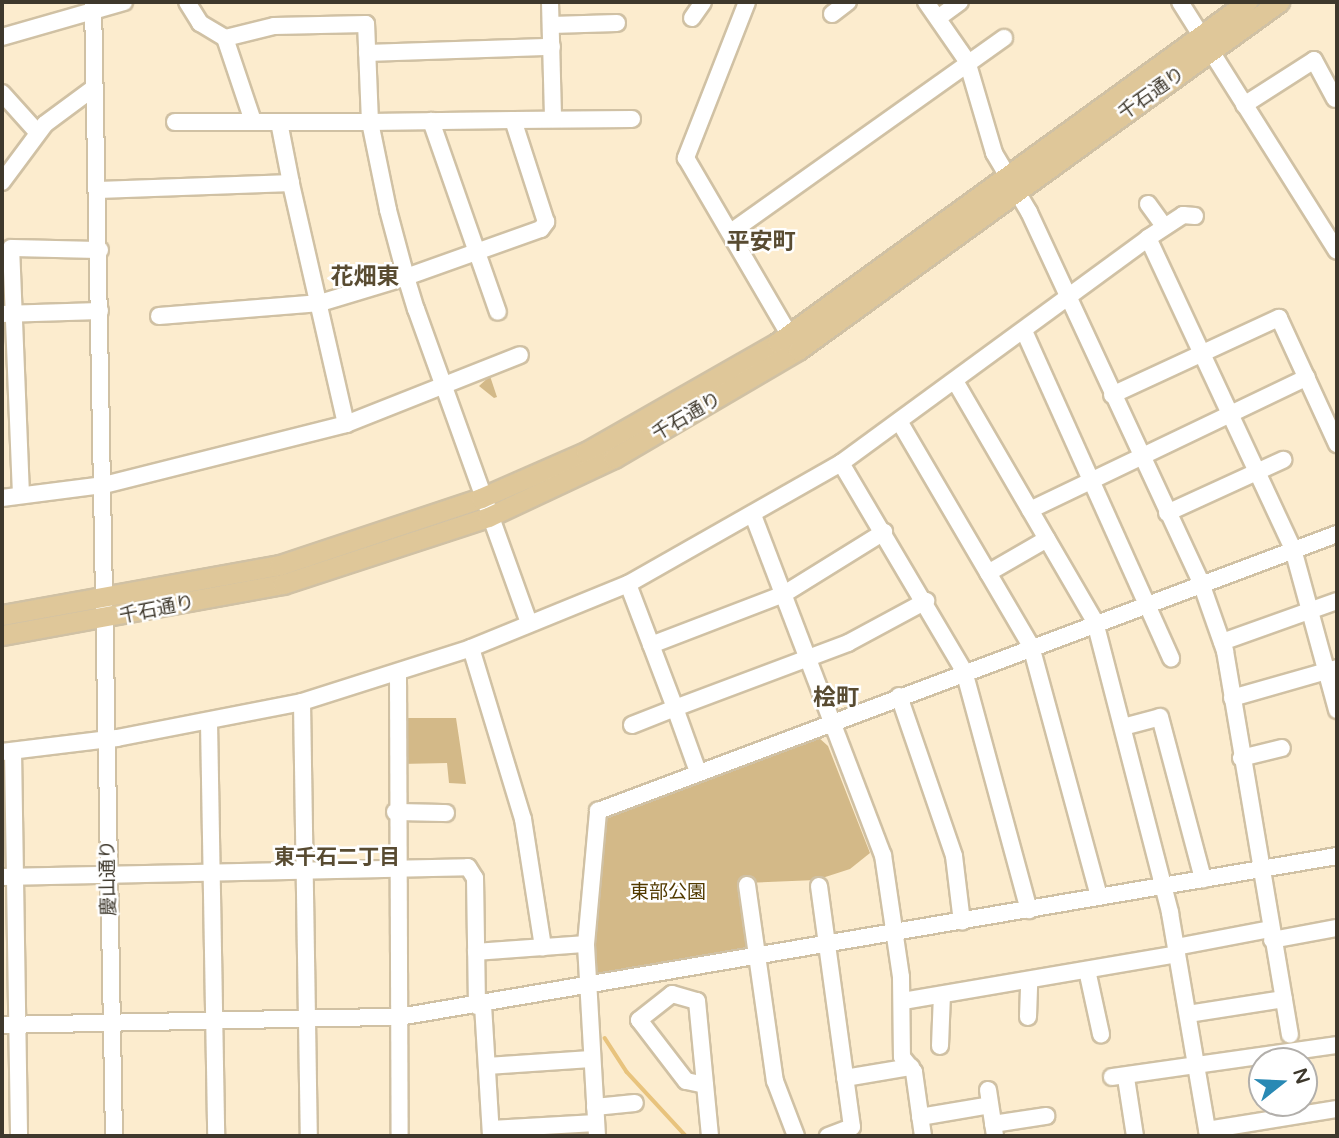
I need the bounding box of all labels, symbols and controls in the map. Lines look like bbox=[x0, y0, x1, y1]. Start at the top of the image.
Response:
street label: 千石通り bbox=[1114, 63, 1190, 125]
district label: 平安町 bbox=[727, 228, 795, 256]
district label: 花畑東 bbox=[331, 263, 399, 291]
street label: 千石通り bbox=[648, 388, 726, 446]
street label: 千石通り bbox=[118, 592, 196, 628]
district label: 桧町 bbox=[813, 684, 859, 712]
street label: 慶山通り bbox=[97, 840, 121, 916]
district label: 東千石二丁目 bbox=[274, 845, 400, 871]
park label: 東部公園 bbox=[630, 882, 706, 904]
north arrow bbox=[1248, 1047, 1318, 1117]
text: N bbox=[1288, 1065, 1314, 1087]

